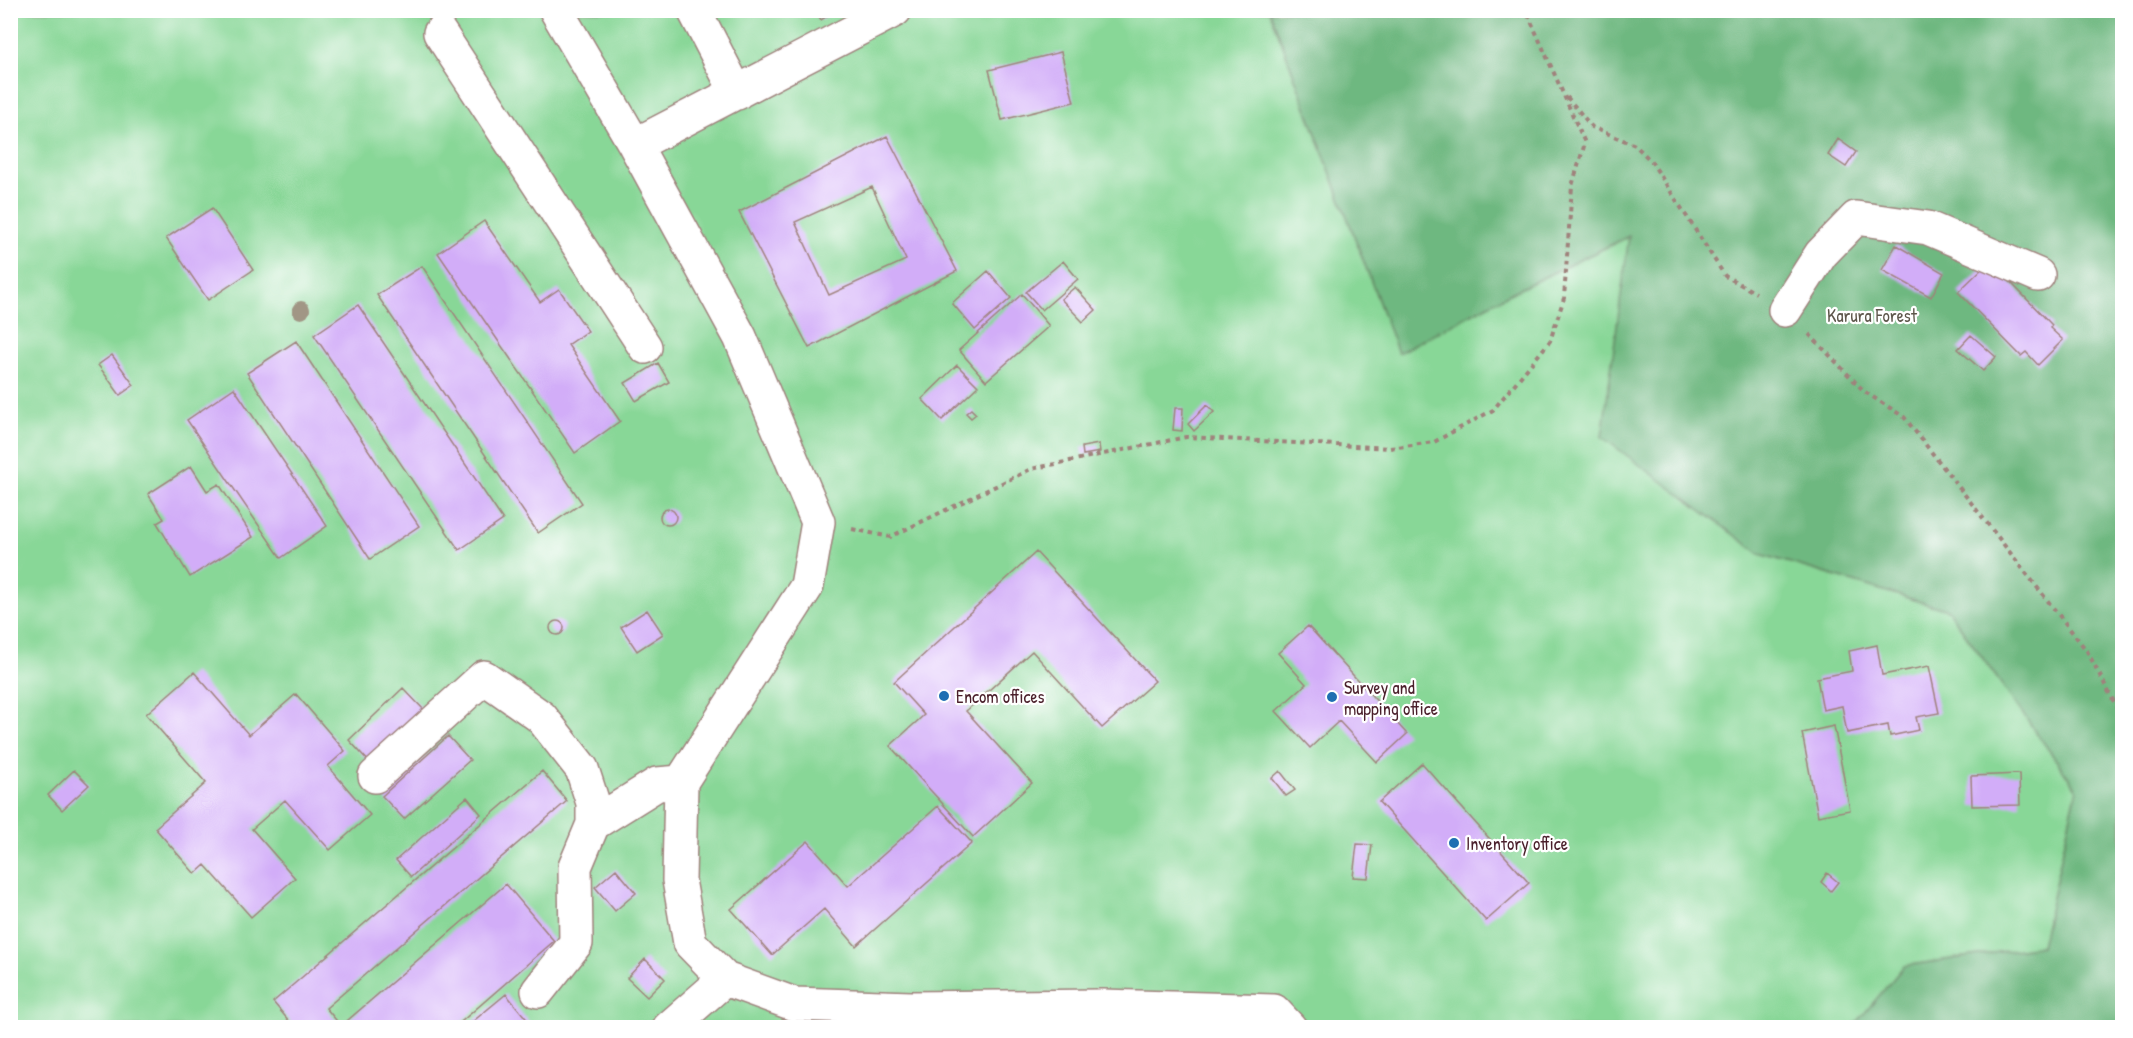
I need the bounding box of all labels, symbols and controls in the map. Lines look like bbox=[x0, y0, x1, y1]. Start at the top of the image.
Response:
park label: Karura Forest bbox=[1827, 303, 1918, 328]
place label: Survey and mapping office bbox=[1344, 675, 1438, 721]
place label: Encom offices bbox=[956, 684, 1045, 709]
marker: Encom offices bbox=[937, 689, 951, 703]
marker: Survey and mapping office bbox=[1325, 690, 1339, 704]
place label: Inventory office bbox=[1466, 831, 1568, 856]
marker: Inventory office bbox=[1447, 836, 1461, 850]

